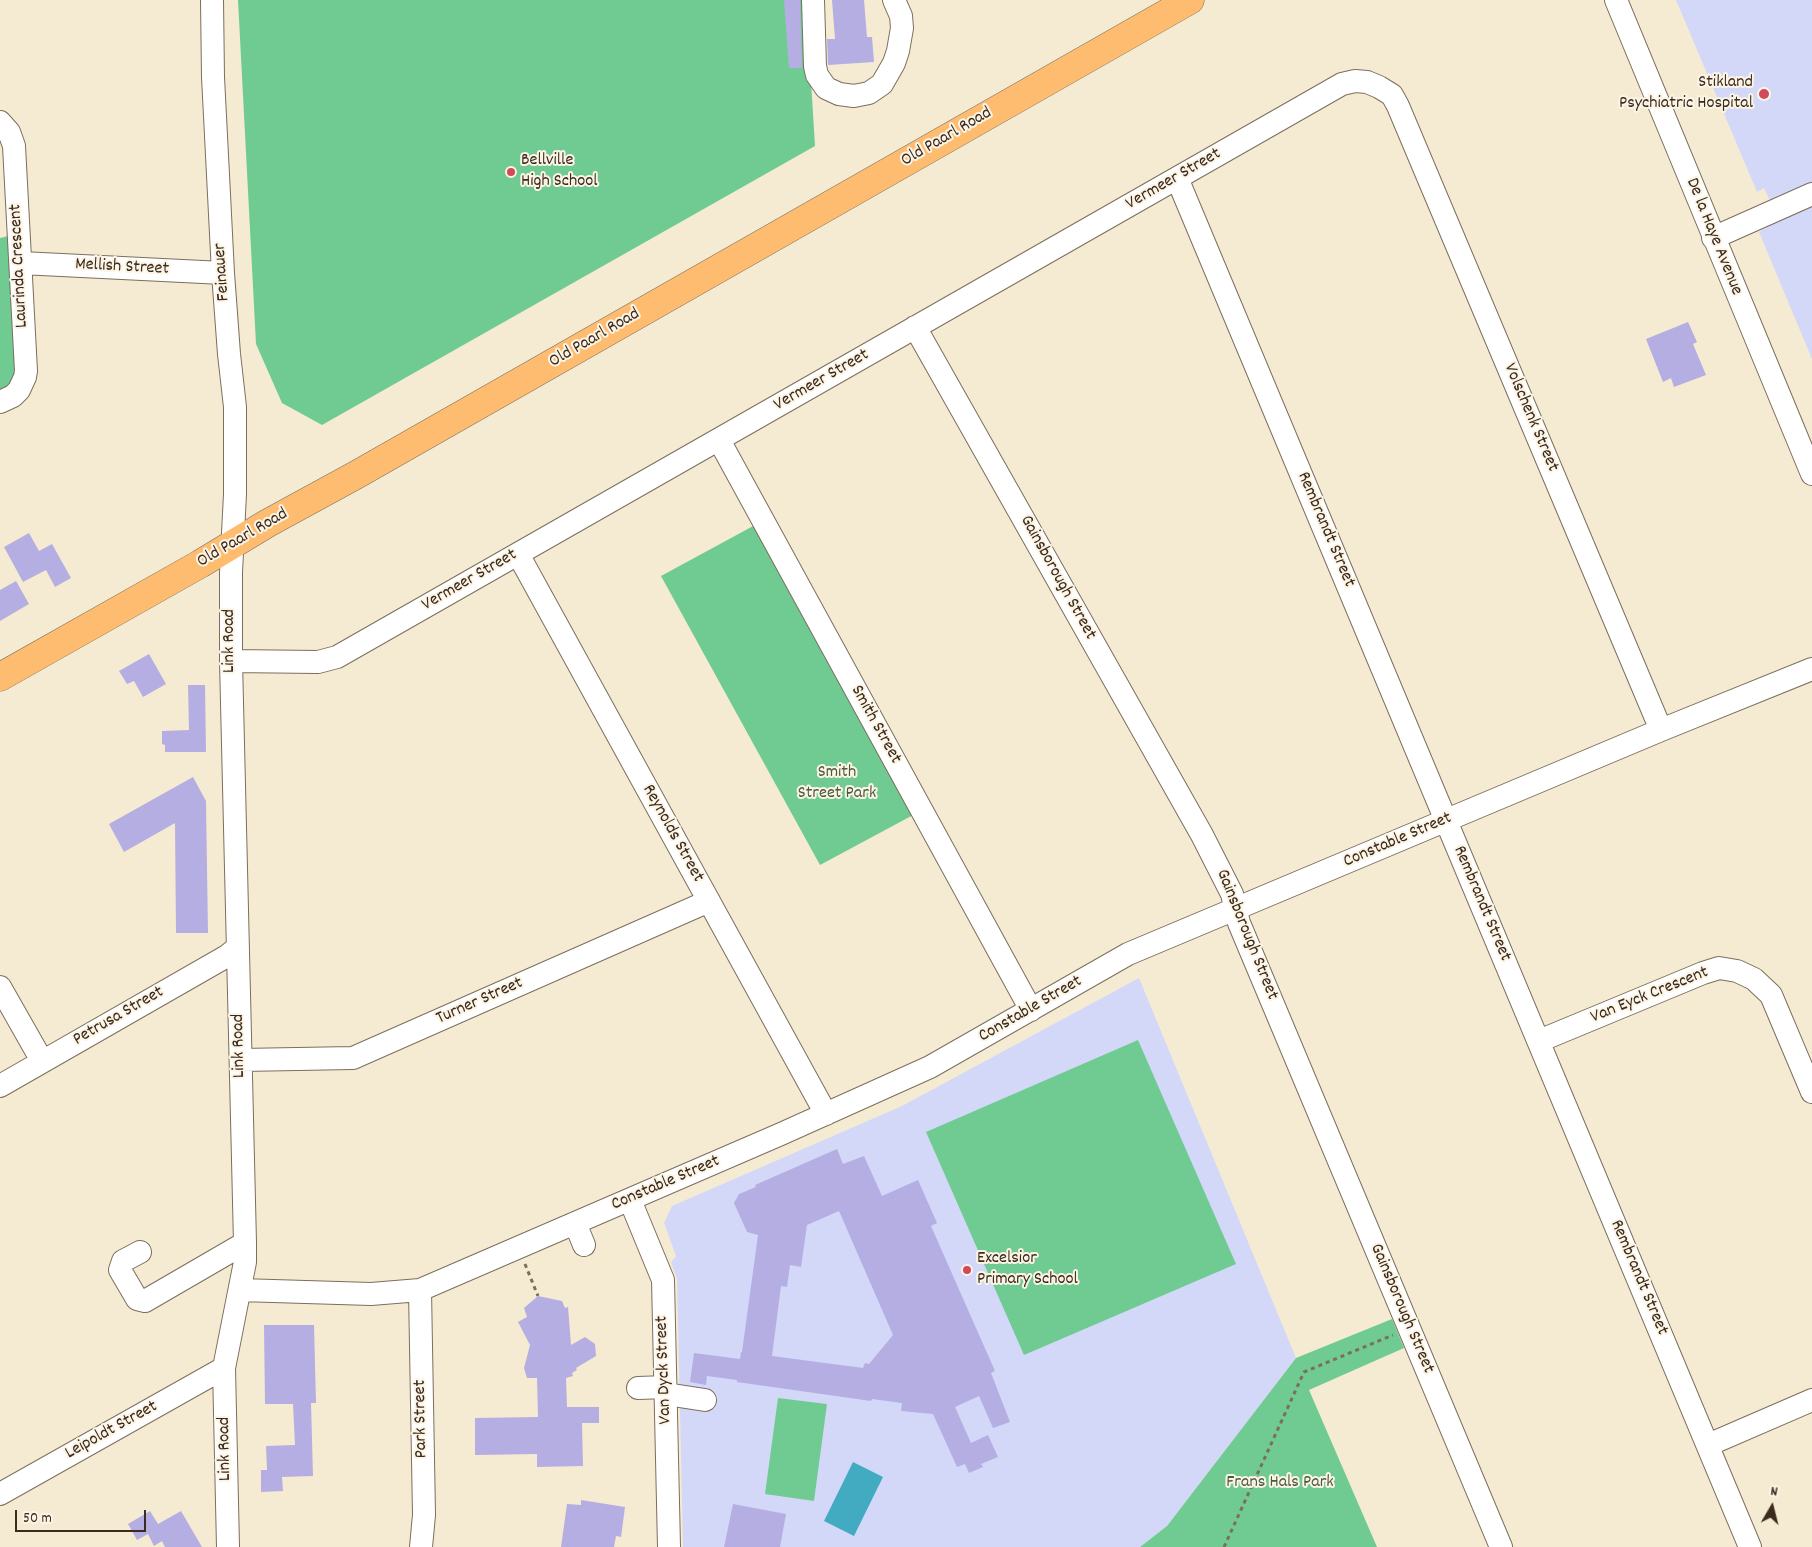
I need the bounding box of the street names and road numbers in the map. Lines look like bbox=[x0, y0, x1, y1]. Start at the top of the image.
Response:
street label: Old Paarl Road bbox=[898, 103, 996, 173]
street label: Vermeer Street bbox=[1123, 144, 1225, 216]
street label: De la Haye Avenue bbox=[1680, 175, 1746, 299]
street label: Laurinda Crescent bbox=[6, 204, 34, 328]
street label: Feinauer bbox=[210, 242, 236, 302]
street label: Mellish Street bbox=[74, 255, 170, 281]
street label: Old Paarl Road bbox=[546, 304, 644, 374]
street label: Vermeer Street bbox=[771, 345, 873, 417]
street label: Volschenk Street bbox=[1497, 361, 1563, 475]
street label: Rembrandt Street bbox=[1291, 469, 1359, 591]
street label: Old Paarl Road bbox=[194, 504, 292, 574]
street label: Gainsborough Street bbox=[1014, 512, 1100, 644]
street label: Vermeer Street bbox=[419, 545, 521, 617]
street label: Link Road bbox=[220, 609, 242, 673]
street label: Smith Street bbox=[845, 682, 905, 768]
street label: Reynolds Street bbox=[636, 781, 708, 887]
street label: Constable Street bbox=[1341, 808, 1455, 874]
street label: Rembrandt Street bbox=[1447, 843, 1515, 965]
street label: Gainsborough Street bbox=[1210, 867, 1282, 1003]
street label: Van Eyck Crescent bbox=[1588, 963, 1712, 1029]
street label: Constable Street bbox=[975, 972, 1087, 1048]
street label: Turner Street bbox=[433, 973, 527, 1031]
street label: Petrusa Street bbox=[70, 982, 168, 1052]
street label: Link Road bbox=[229, 1014, 251, 1078]
street label: Constable Street bbox=[609, 1151, 723, 1217]
street label: Rembrandt Street bbox=[1604, 1217, 1672, 1339]
street label: Gainsborough Street bbox=[1364, 1241, 1438, 1377]
street label: Van Dyck Street bbox=[652, 1315, 678, 1425]
street label: Park Street bbox=[411, 1380, 433, 1458]
street label: Leipoldt Street bbox=[62, 1397, 162, 1465]
street label: Link Road bbox=[215, 1417, 237, 1481]

